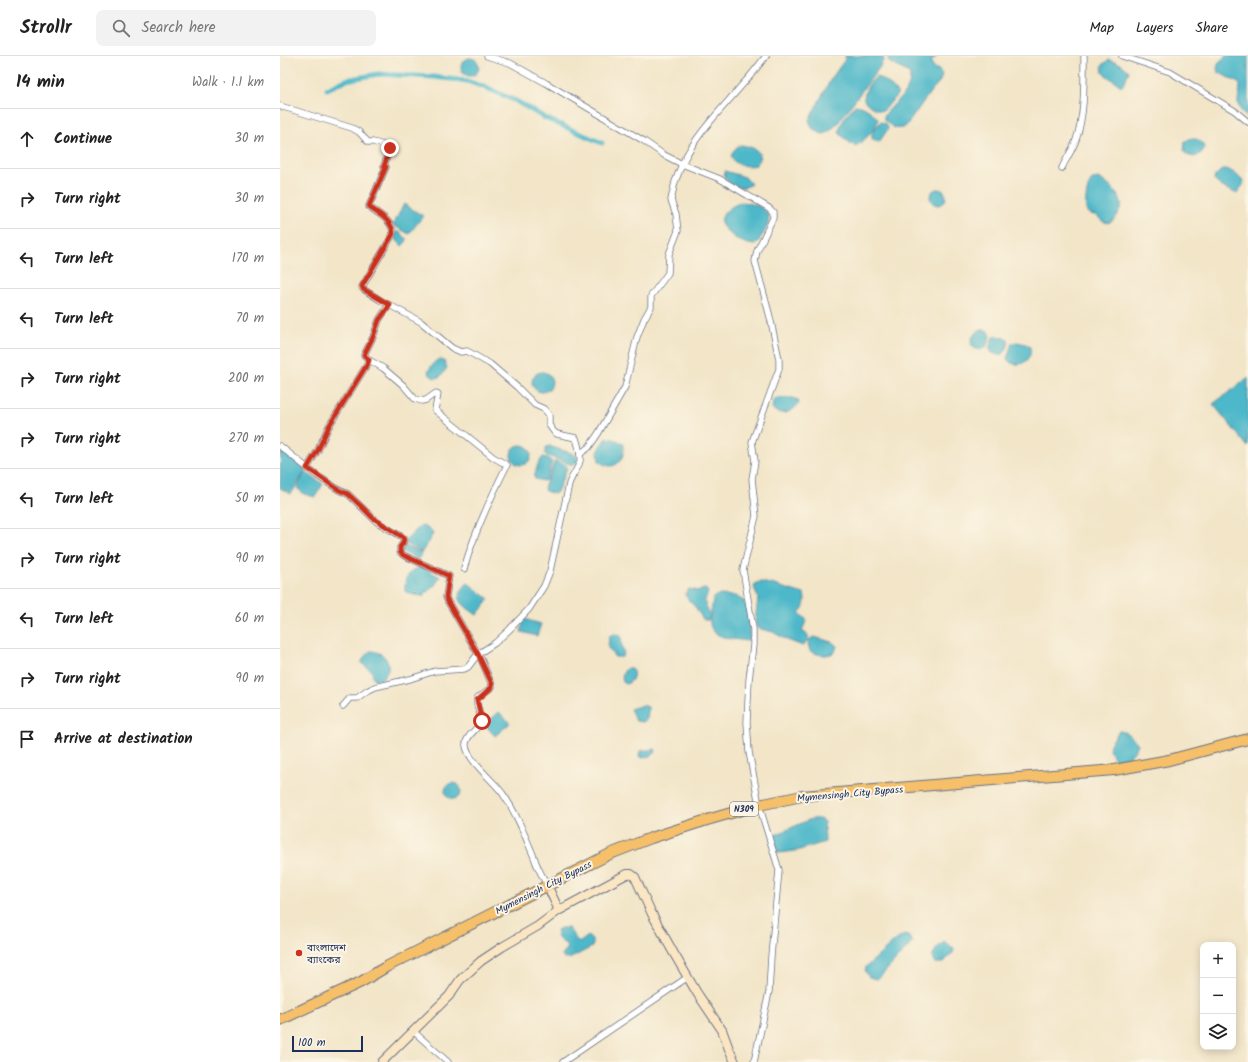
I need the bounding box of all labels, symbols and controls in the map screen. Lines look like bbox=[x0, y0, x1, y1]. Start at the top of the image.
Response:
search box bbox=[96, 10, 376, 46]
text: Strollr bbox=[20, 13, 72, 43]
text: Search here bbox=[142, 16, 216, 40]
icon: search bbox=[110, 17, 132, 39]
text: Map bbox=[1090, 17, 1114, 39]
text: Layers bbox=[1136, 17, 1174, 39]
text: Share bbox=[1196, 17, 1228, 39]
text: 14 min bbox=[16, 69, 65, 96]
text: Walk · 1.1 km bbox=[192, 72, 264, 93]
text: Continue bbox=[54, 127, 112, 151]
icon: ahead bbox=[16, 128, 38, 150]
text: 30 m bbox=[235, 128, 264, 149]
route end bbox=[381, 139, 399, 157]
text: Turn right bbox=[54, 187, 121, 211]
icon: right bbox=[16, 188, 38, 210]
text: 30 m bbox=[235, 188, 264, 209]
text: Turn left bbox=[54, 247, 114, 271]
icon: left bbox=[16, 248, 38, 270]
text: 170 m bbox=[232, 248, 264, 269]
text: Turn left bbox=[54, 307, 114, 331]
icon: left bbox=[16, 308, 38, 330]
text: 70 m bbox=[236, 308, 264, 329]
text: Turn right bbox=[54, 367, 121, 391]
icon: right bbox=[16, 368, 38, 390]
text: 200 m bbox=[228, 368, 264, 389]
text: Turn right bbox=[54, 427, 121, 451]
icon: right bbox=[16, 428, 38, 450]
text: 270 m bbox=[228, 428, 264, 449]
text: Turn left bbox=[54, 487, 114, 511]
icon: left bbox=[16, 488, 38, 510]
text: 50 m bbox=[235, 488, 264, 509]
text: Turn right bbox=[54, 547, 121, 571]
icon: right bbox=[16, 548, 38, 570]
text: 90 m bbox=[236, 548, 264, 569]
text: Turn left bbox=[54, 607, 114, 631]
icon: left bbox=[16, 608, 38, 630]
text: 60 m bbox=[235, 608, 264, 629]
text: Turn right bbox=[54, 667, 121, 691]
icon: right bbox=[16, 668, 38, 690]
text: 90 m bbox=[236, 668, 264, 689]
route start bbox=[473, 712, 491, 730]
text: Arrive at destination bbox=[54, 727, 193, 751]
icon: arrive bbox=[16, 728, 38, 750]
street label: Mymensingh City Bypass bbox=[796, 781, 905, 807]
road number: N309 bbox=[730, 802, 758, 816]
street label: Mymensingh City Bypass bbox=[492, 856, 595, 919]
place label: বাংলাদেশ ব্যাংকের bbox=[306, 940, 346, 968]
map controls bbox=[1200, 942, 1236, 1050]
button: + bbox=[1200, 942, 1236, 978]
marker: বাংলাদেশ ব্যাংকের bbox=[294, 948, 304, 958]
button: − bbox=[1200, 978, 1236, 1014]
button: layers bbox=[1200, 1014, 1236, 1050]
scale bar bbox=[292, 1034, 363, 1053]
text: 100 m bbox=[298, 1034, 326, 1052]

